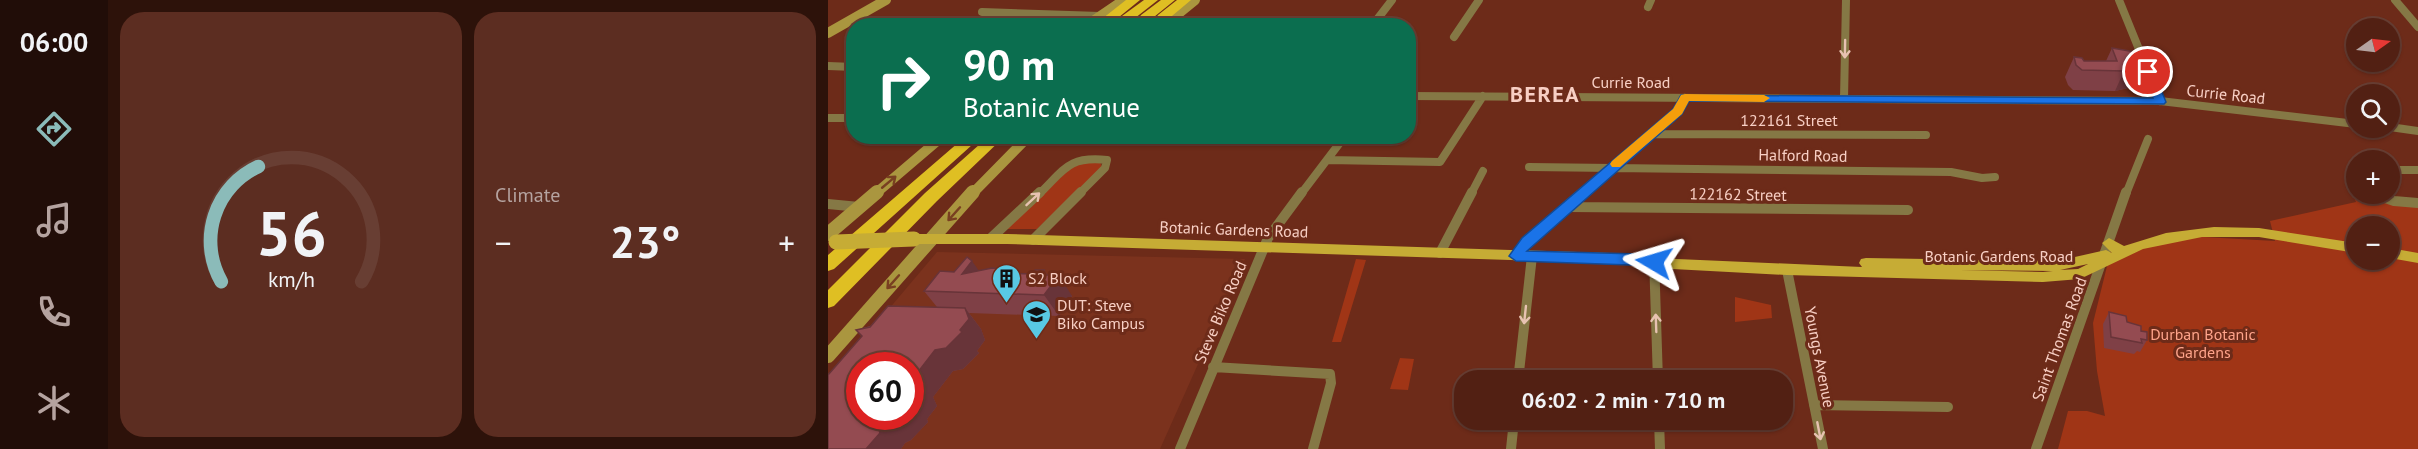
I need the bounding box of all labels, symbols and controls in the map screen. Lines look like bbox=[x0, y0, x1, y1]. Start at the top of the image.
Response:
north arrow bbox=[2346, 18, 2400, 72]
map controls bbox=[2346, 18, 2400, 270]
text: 06:00 bbox=[20, 25, 88, 59]
text: 90 m bbox=[963, 37, 1055, 92]
one-way arrow bbox=[1839, 39, 1851, 59]
icon: right bbox=[864, 42, 942, 120]
pin bbox=[2122, 46, 2173, 97]
icon: arrive bbox=[2131, 55, 2164, 88]
street label: Currie Road bbox=[1592, 72, 1670, 92]
district label: BEREA bbox=[1510, 80, 1580, 108]
street label: Currie Road bbox=[2186, 80, 2266, 108]
button: search bbox=[2346, 84, 2400, 138]
text: Botanic Avenue bbox=[963, 90, 1140, 124]
icon: directions bbox=[33, 108, 75, 150]
street label: 122161 Street bbox=[1740, 110, 1838, 130]
street label: Halford Road bbox=[1758, 144, 1848, 166]
button: + bbox=[2346, 150, 2400, 204]
one-way arrow bbox=[881, 176, 897, 189]
text: Climate bbox=[495, 182, 561, 208]
street label: 122162 Street bbox=[1689, 183, 1787, 205]
text: 56 bbox=[256, 192, 326, 273]
one-way arrow bbox=[1025, 192, 1040, 206]
icon: music bbox=[33, 199, 75, 241]
one-way arrow bbox=[947, 206, 961, 221]
text: 23° bbox=[610, 212, 680, 270]
street label: Botanic Gardens Road bbox=[1159, 216, 1309, 242]
button: − bbox=[2346, 216, 2400, 270]
text: − bbox=[495, 221, 512, 264]
text: + bbox=[778, 221, 795, 264]
position arrow bbox=[1622, 230, 1686, 294]
street label: Botanic Gardens Road bbox=[1925, 246, 2073, 266]
street label: Steve Biko Road bbox=[1189, 258, 1251, 366]
building icon: S2 Block bbox=[991, 262, 1023, 304]
text: km/h bbox=[267, 265, 314, 293]
place label: S2 Block bbox=[1028, 268, 1087, 288]
street label: Saint Thomas Road bbox=[2027, 274, 2091, 404]
one-way arrow bbox=[886, 275, 900, 290]
icon: phone bbox=[33, 291, 75, 333]
place label: DUT: Steve Biko Campus bbox=[1057, 295, 1145, 333]
school or university icon: DUT: Steve Biko Campus bbox=[1020, 298, 1052, 340]
one-way arrow bbox=[1519, 304, 1530, 324]
street label: Youngs Avenue bbox=[1800, 305, 1840, 409]
one-way arrow bbox=[1650, 313, 1662, 333]
park label: Durban Botanic Gardens bbox=[2150, 324, 2256, 362]
speed limit sign: 60 bbox=[846, 352, 924, 430]
icon: climate bbox=[33, 382, 75, 424]
text: 06:02 · 2 min · 710 m bbox=[1522, 386, 1725, 414]
one-way arrow bbox=[1814, 420, 1825, 440]

